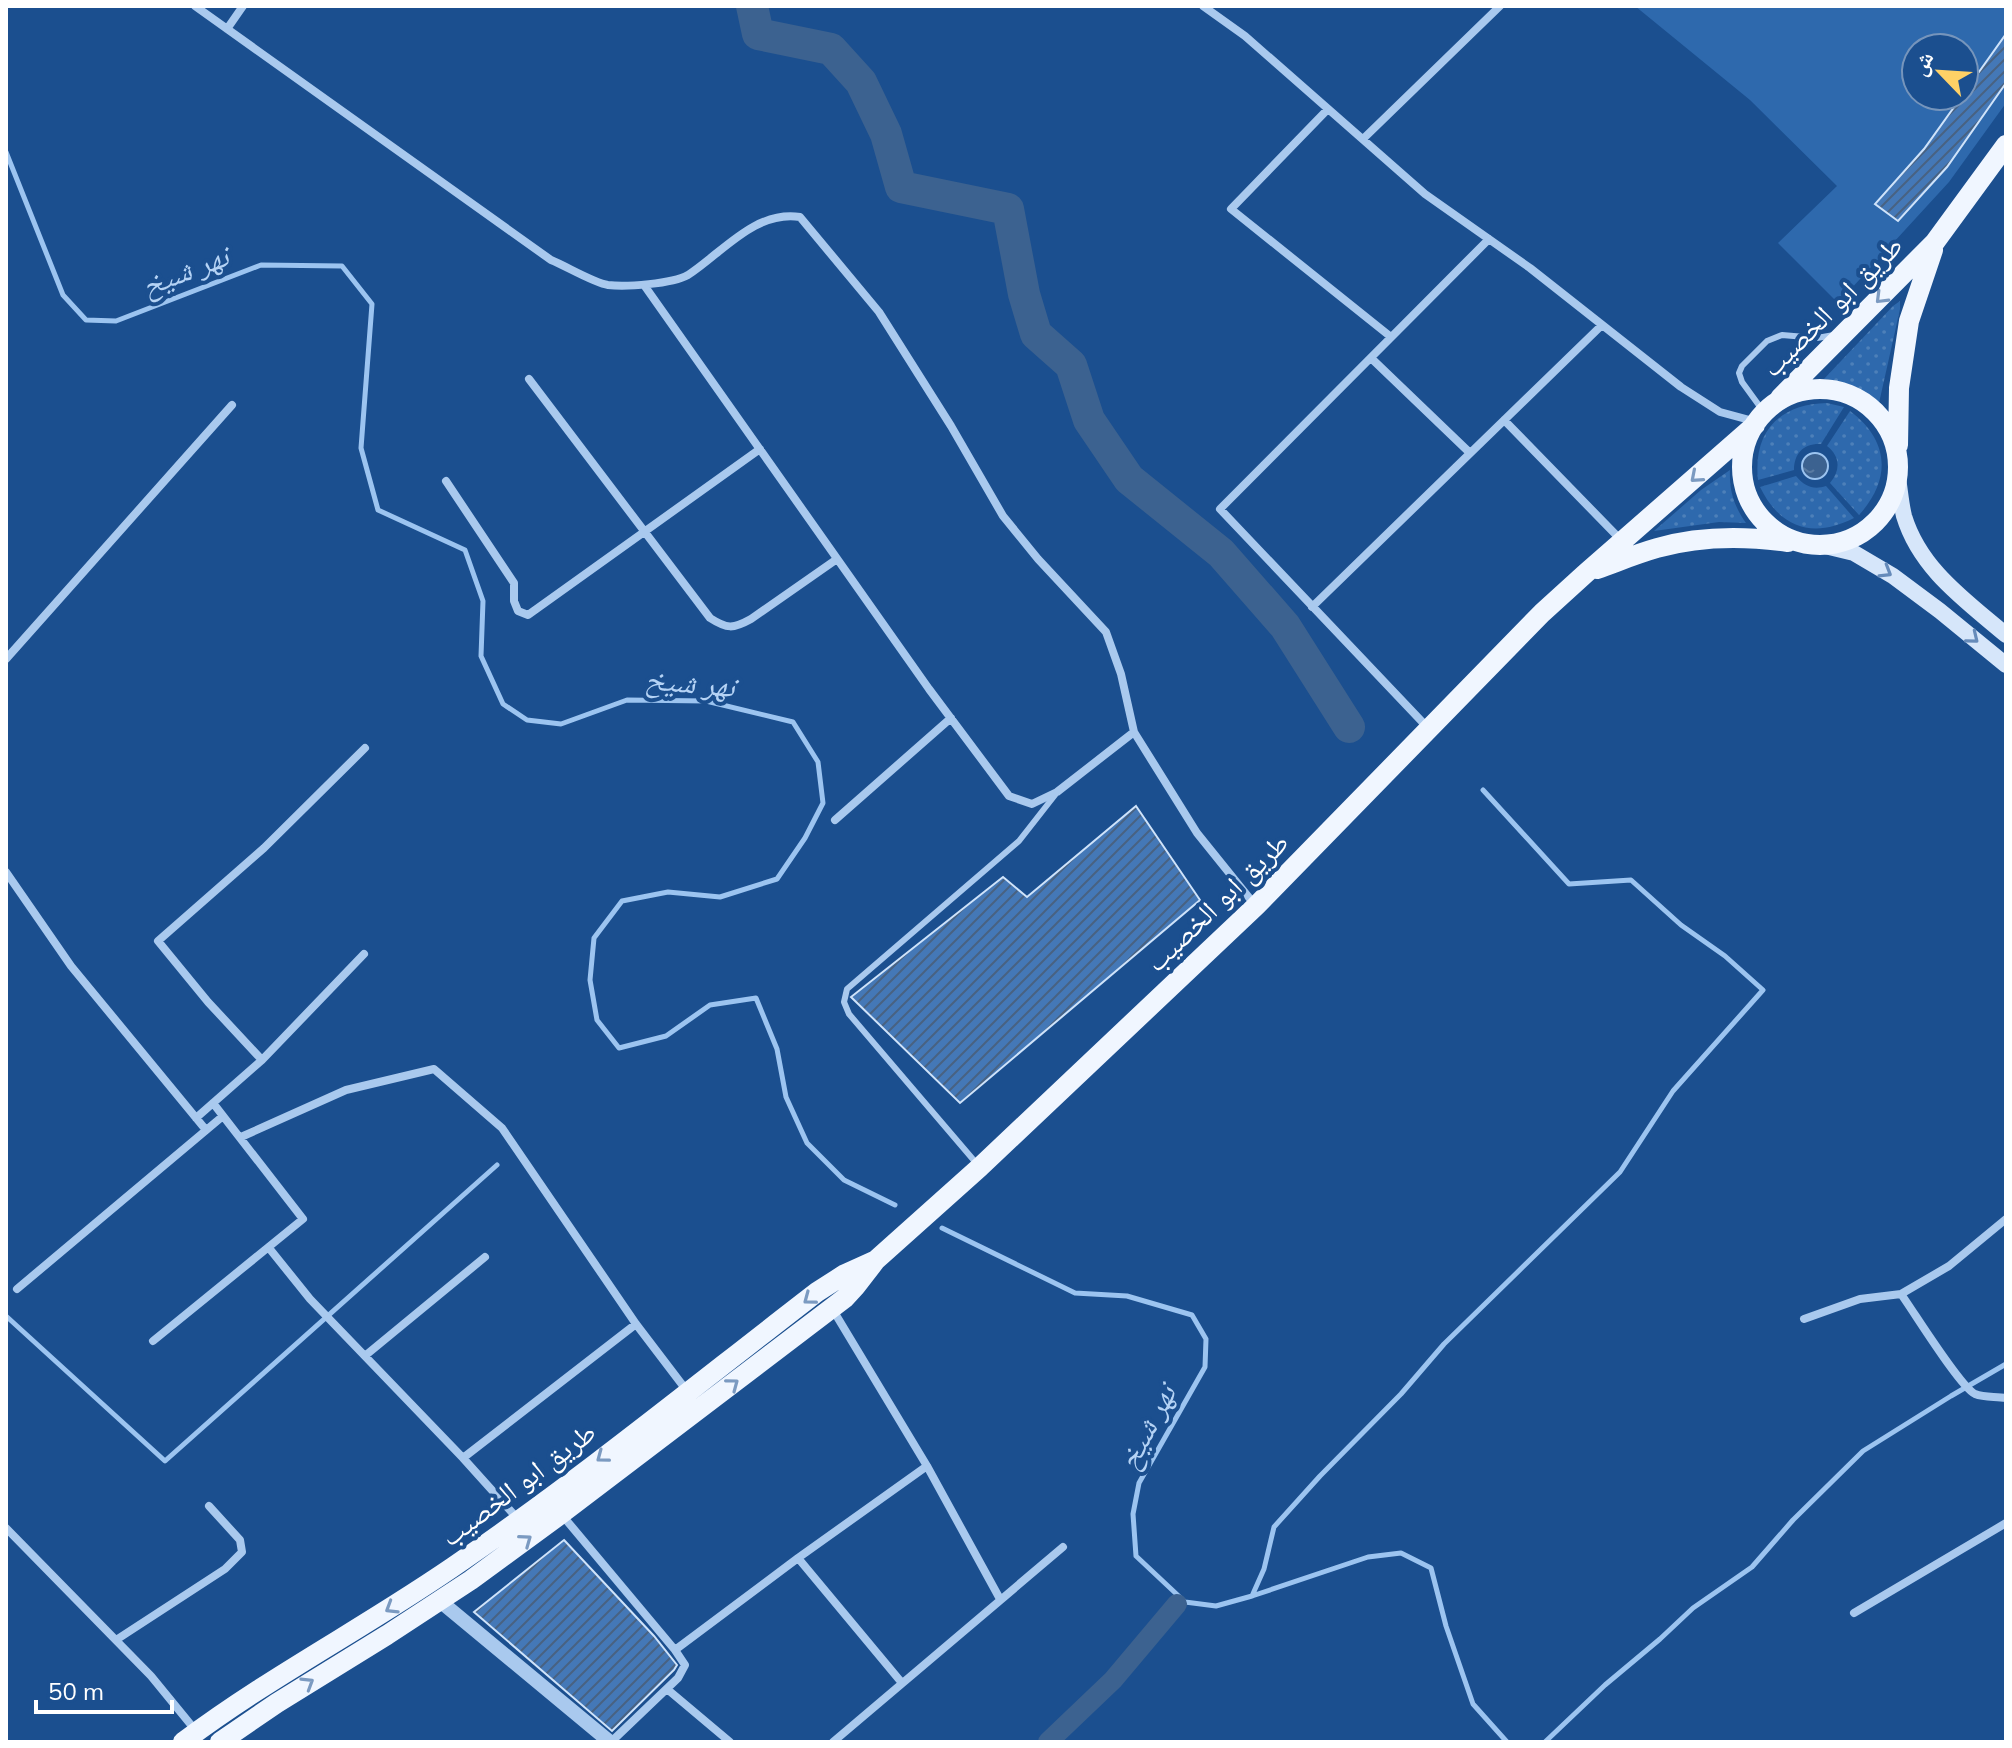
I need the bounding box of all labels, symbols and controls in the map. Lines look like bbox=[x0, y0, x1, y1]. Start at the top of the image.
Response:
north arrow bbox=[1900, 32, 1980, 112]
text: ش bbox=[1904, 47, 1939, 80]
street label: طريق ابو الخصيب bbox=[1754, 228, 1910, 384]
water label: نهر شيخ bbox=[136, 234, 238, 305]
one-way arrow bbox=[1876, 289, 1890, 303]
one-way arrow bbox=[1690, 467, 1705, 481]
one-way arrow bbox=[1877, 562, 1891, 577]
one-way arrow bbox=[1964, 628, 1978, 643]
water label: نهر شيخ bbox=[643, 659, 741, 706]
street label: طريق ابو الخصيب bbox=[1138, 825, 1296, 979]
one-way arrow bbox=[803, 1289, 818, 1303]
water label: نهر شيخ bbox=[1108, 1374, 1187, 1476]
one-way arrow bbox=[724, 1380, 739, 1394]
street label: طريق ابو الخصيب bbox=[433, 1414, 603, 1554]
one-way arrow bbox=[596, 1447, 611, 1461]
one-way arrow bbox=[517, 1536, 531, 1550]
one-way arrow bbox=[385, 1599, 400, 1614]
scale bar bbox=[36, 1664, 172, 1714]
text: 50 m bbox=[48, 1676, 104, 1706]
one-way arrow bbox=[299, 1677, 314, 1692]

